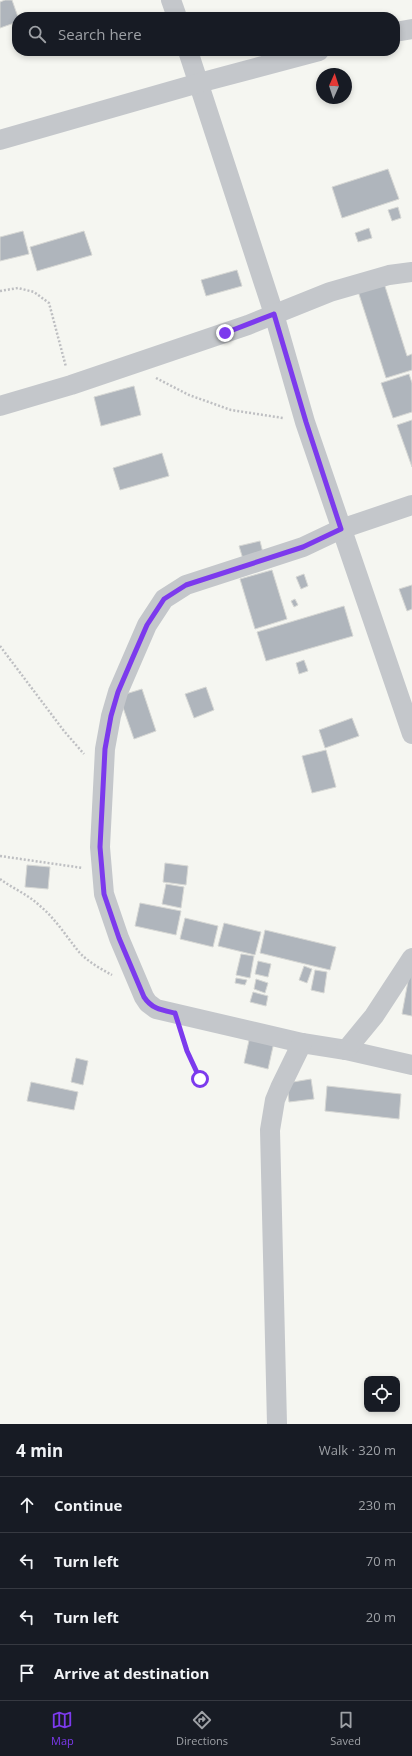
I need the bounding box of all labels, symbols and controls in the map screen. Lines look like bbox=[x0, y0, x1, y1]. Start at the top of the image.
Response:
search box bbox=[12, 12, 400, 56]
icon: search bbox=[26, 23, 48, 45]
text: Search here bbox=[58, 24, 142, 44]
north arrow bbox=[316, 68, 352, 104]
route end bbox=[216, 324, 234, 342]
route start bbox=[191, 1070, 209, 1088]
map controls bbox=[364, 1376, 400, 1412]
button: locate bbox=[364, 1376, 400, 1412]
text: 4 min bbox=[16, 1439, 63, 1462]
text: Walk · 320 m bbox=[319, 1441, 396, 1459]
icon: ahead bbox=[16, 1494, 38, 1516]
text: Continue bbox=[54, 1495, 122, 1515]
text: 230 m bbox=[358, 1496, 396, 1514]
icon: left bbox=[16, 1550, 38, 1572]
text: Turn left bbox=[54, 1551, 119, 1571]
text: 70 m bbox=[366, 1552, 396, 1570]
icon: left bbox=[16, 1606, 38, 1628]
text: Turn left bbox=[54, 1607, 119, 1627]
text: 20 m bbox=[366, 1608, 396, 1626]
icon: arrive bbox=[16, 1662, 38, 1684]
text: Arrive at destination bbox=[54, 1663, 209, 1683]
tab: Map bbox=[51, 1709, 74, 1748]
tab: Directions bbox=[176, 1709, 228, 1748]
tab: Saved bbox=[330, 1709, 361, 1748]

